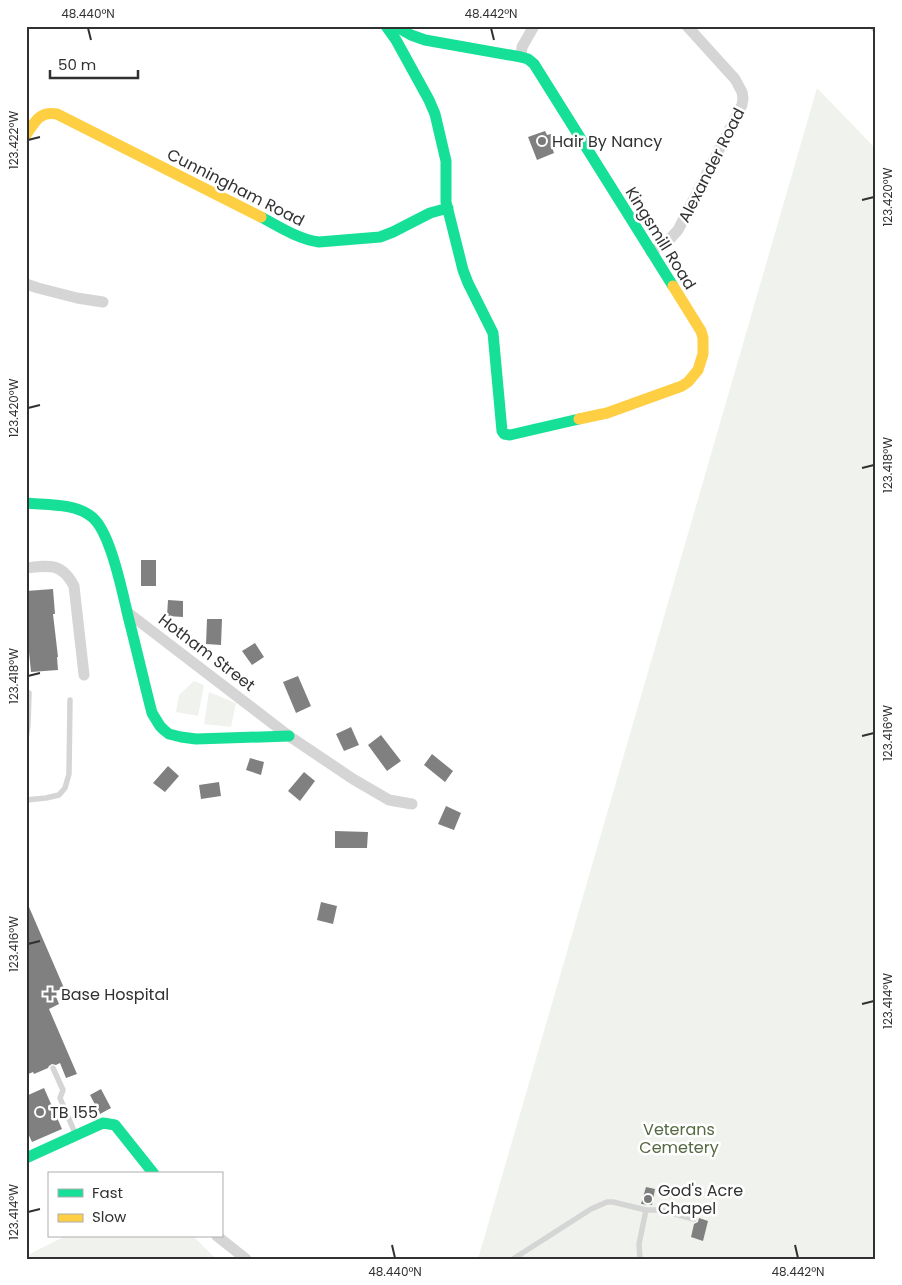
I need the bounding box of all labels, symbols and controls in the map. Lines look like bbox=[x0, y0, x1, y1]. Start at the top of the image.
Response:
text: 48.440°N bbox=[61, 5, 115, 22]
text: 48.442°N bbox=[465, 5, 518, 22]
scale bar bbox=[50, 48, 138, 80]
text: 50 m bbox=[58, 54, 96, 75]
street label: Alexander Road bbox=[673, 104, 750, 227]
text: 123.422°W bbox=[5, 111, 22, 169]
place label: Hair By Nancy bbox=[552, 130, 662, 153]
marker: Hair By Nancy bbox=[536, 135, 548, 147]
street label: Cunningham Road bbox=[163, 143, 308, 232]
text: 123.420°W bbox=[879, 167, 896, 226]
street label: Kingsmill Road bbox=[620, 183, 701, 294]
text: 123.420°W bbox=[5, 378, 22, 437]
text: 123.418°W bbox=[879, 437, 896, 493]
street label: Hotham Street bbox=[154, 608, 260, 697]
text: 123.418°W bbox=[5, 648, 22, 704]
text: 123.416°W bbox=[879, 705, 896, 761]
text: 123.416°W bbox=[5, 916, 22, 972]
text: 123.414°W bbox=[879, 973, 896, 1029]
place label: Base Hospital bbox=[61, 983, 169, 1006]
marker: Base Hospital bbox=[43, 987, 57, 1001]
place label: TB 155 bbox=[50, 1101, 98, 1124]
marker: TB 155 bbox=[34, 1106, 46, 1118]
park label: Veterans Cemetery bbox=[639, 1118, 719, 1159]
legend bbox=[48, 1172, 222, 1238]
place label: God's Acre Chapel bbox=[658, 1179, 743, 1220]
text: Fast bbox=[92, 1182, 123, 1203]
text: 123.414°W bbox=[5, 1184, 22, 1240]
marker: God's Acre Chapel bbox=[642, 1193, 654, 1205]
text: Slow bbox=[92, 1206, 127, 1227]
text: 48.440°N bbox=[368, 1263, 422, 1280]
text: 48.442°N bbox=[772, 1263, 825, 1280]

